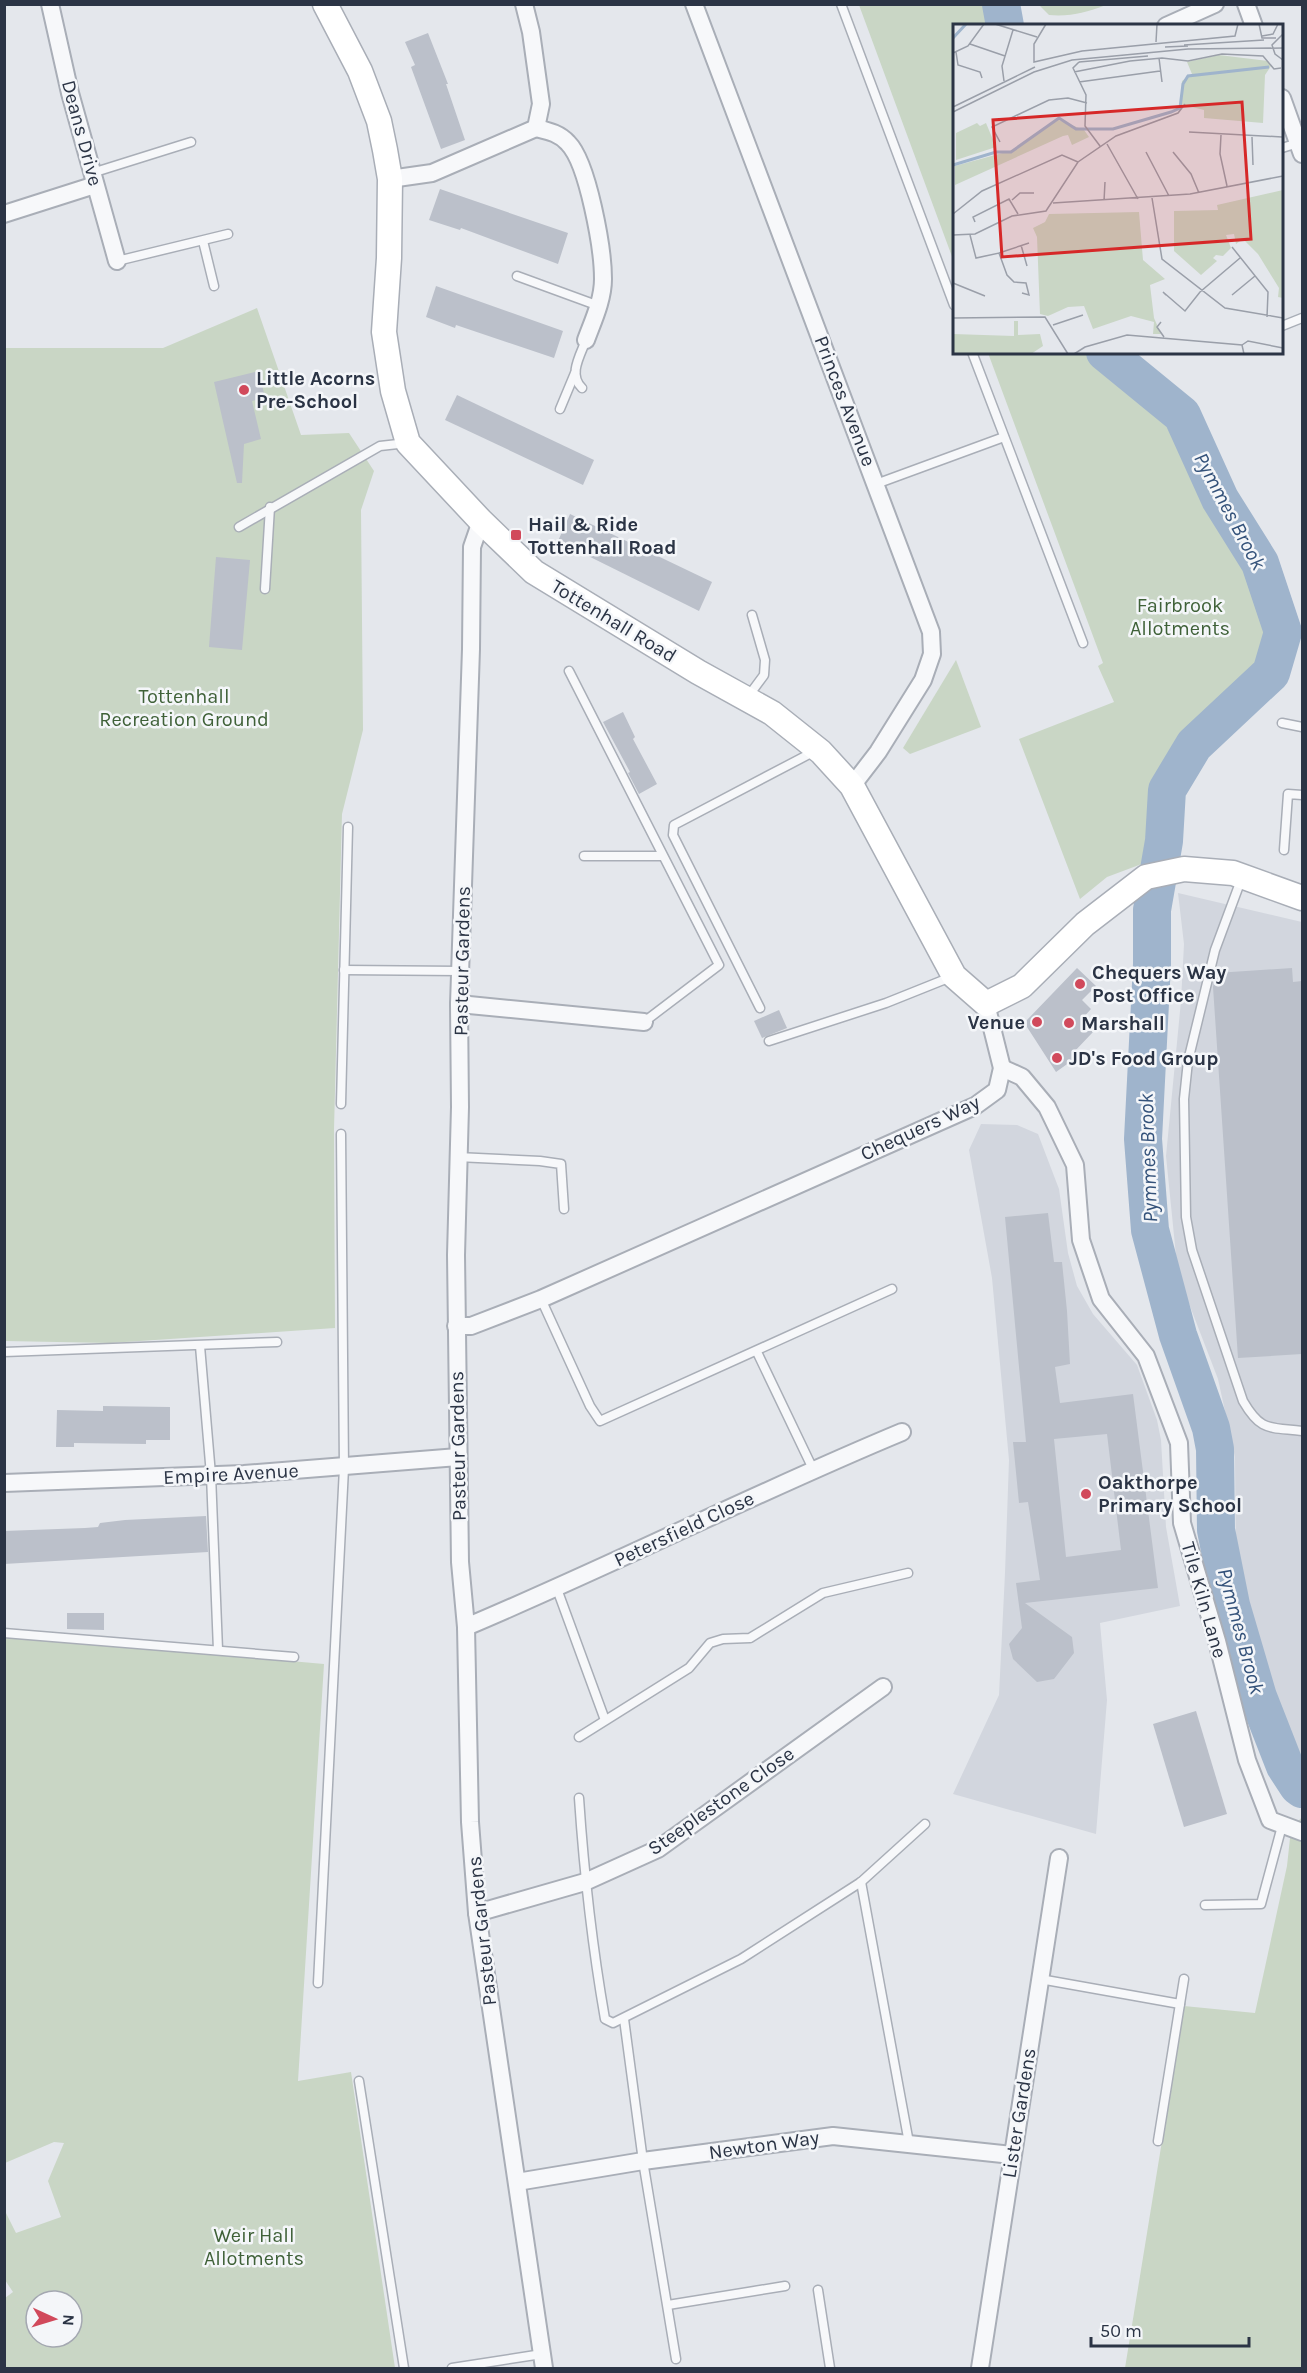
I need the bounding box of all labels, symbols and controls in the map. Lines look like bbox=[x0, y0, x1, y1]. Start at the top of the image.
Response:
inset map bbox=[953, 24, 1283, 354]
street label: Deans Drive bbox=[57, 78, 107, 188]
street label: Princes Avenue bbox=[810, 332, 880, 470]
place label: Little Acorns Pre-School bbox=[256, 367, 375, 413]
marker: Little Acorns Pre-School bbox=[237, 383, 251, 397]
water label: Pymmes Brook bbox=[1189, 448, 1271, 574]
place label: Hail & Ride Tottenhall Road bbox=[528, 513, 677, 559]
marker: Hail & Ride Tottenhall Road bbox=[509, 528, 523, 542]
street label: Tottenhall Road bbox=[547, 575, 681, 667]
park label: Fairbrook Allotments bbox=[1130, 594, 1230, 640]
park label: Tottenhall Recreation Ground bbox=[99, 685, 269, 731]
street label: Pasteur Gardens bbox=[449, 886, 475, 1036]
place label: Chequers Way Post Office bbox=[1092, 961, 1226, 1007]
marker: Chequers Way Post Office bbox=[1073, 977, 1087, 991]
place label: Venue bbox=[968, 1011, 1025, 1034]
place label: Marshall bbox=[1081, 1012, 1165, 1035]
marker: Venue bbox=[1030, 1015, 1044, 1029]
marker: Marshall bbox=[1062, 1016, 1076, 1030]
place label: JD's Food Group bbox=[1069, 1047, 1219, 1070]
marker: JD's Food Group bbox=[1050, 1051, 1064, 1065]
street label: Chequers Way bbox=[857, 1090, 983, 1166]
water label: Pymmes Brook bbox=[1134, 1093, 1162, 1223]
street label: Pasteur Gardens bbox=[445, 1371, 471, 1521]
street label: Empire Avenue bbox=[163, 1459, 299, 1489]
place label: Oakthorpe Primary School bbox=[1098, 1471, 1242, 1517]
street label: Petersfield Close bbox=[610, 1487, 758, 1571]
marker: Oakthorpe Primary School bbox=[1079, 1487, 1093, 1501]
street label: Tile Kiln Lane bbox=[1176, 1539, 1232, 1661]
water label: Pymmes Brook bbox=[1213, 1565, 1269, 1697]
street label: Steeplestone Close bbox=[643, 1742, 799, 1860]
street label: Pasteur Gardens bbox=[463, 1855, 501, 2007]
street label: Lister Gardens bbox=[997, 2046, 1041, 2180]
street label: Newton Way bbox=[707, 2126, 821, 2164]
park label: Weir Hall Allotments bbox=[204, 2224, 304, 2270]
north arrow bbox=[24, 2289, 84, 2349]
scale bar bbox=[1091, 2310, 1248, 2348]
text: N bbox=[59, 2314, 78, 2326]
text: 50 m bbox=[1100, 2320, 1142, 2342]

